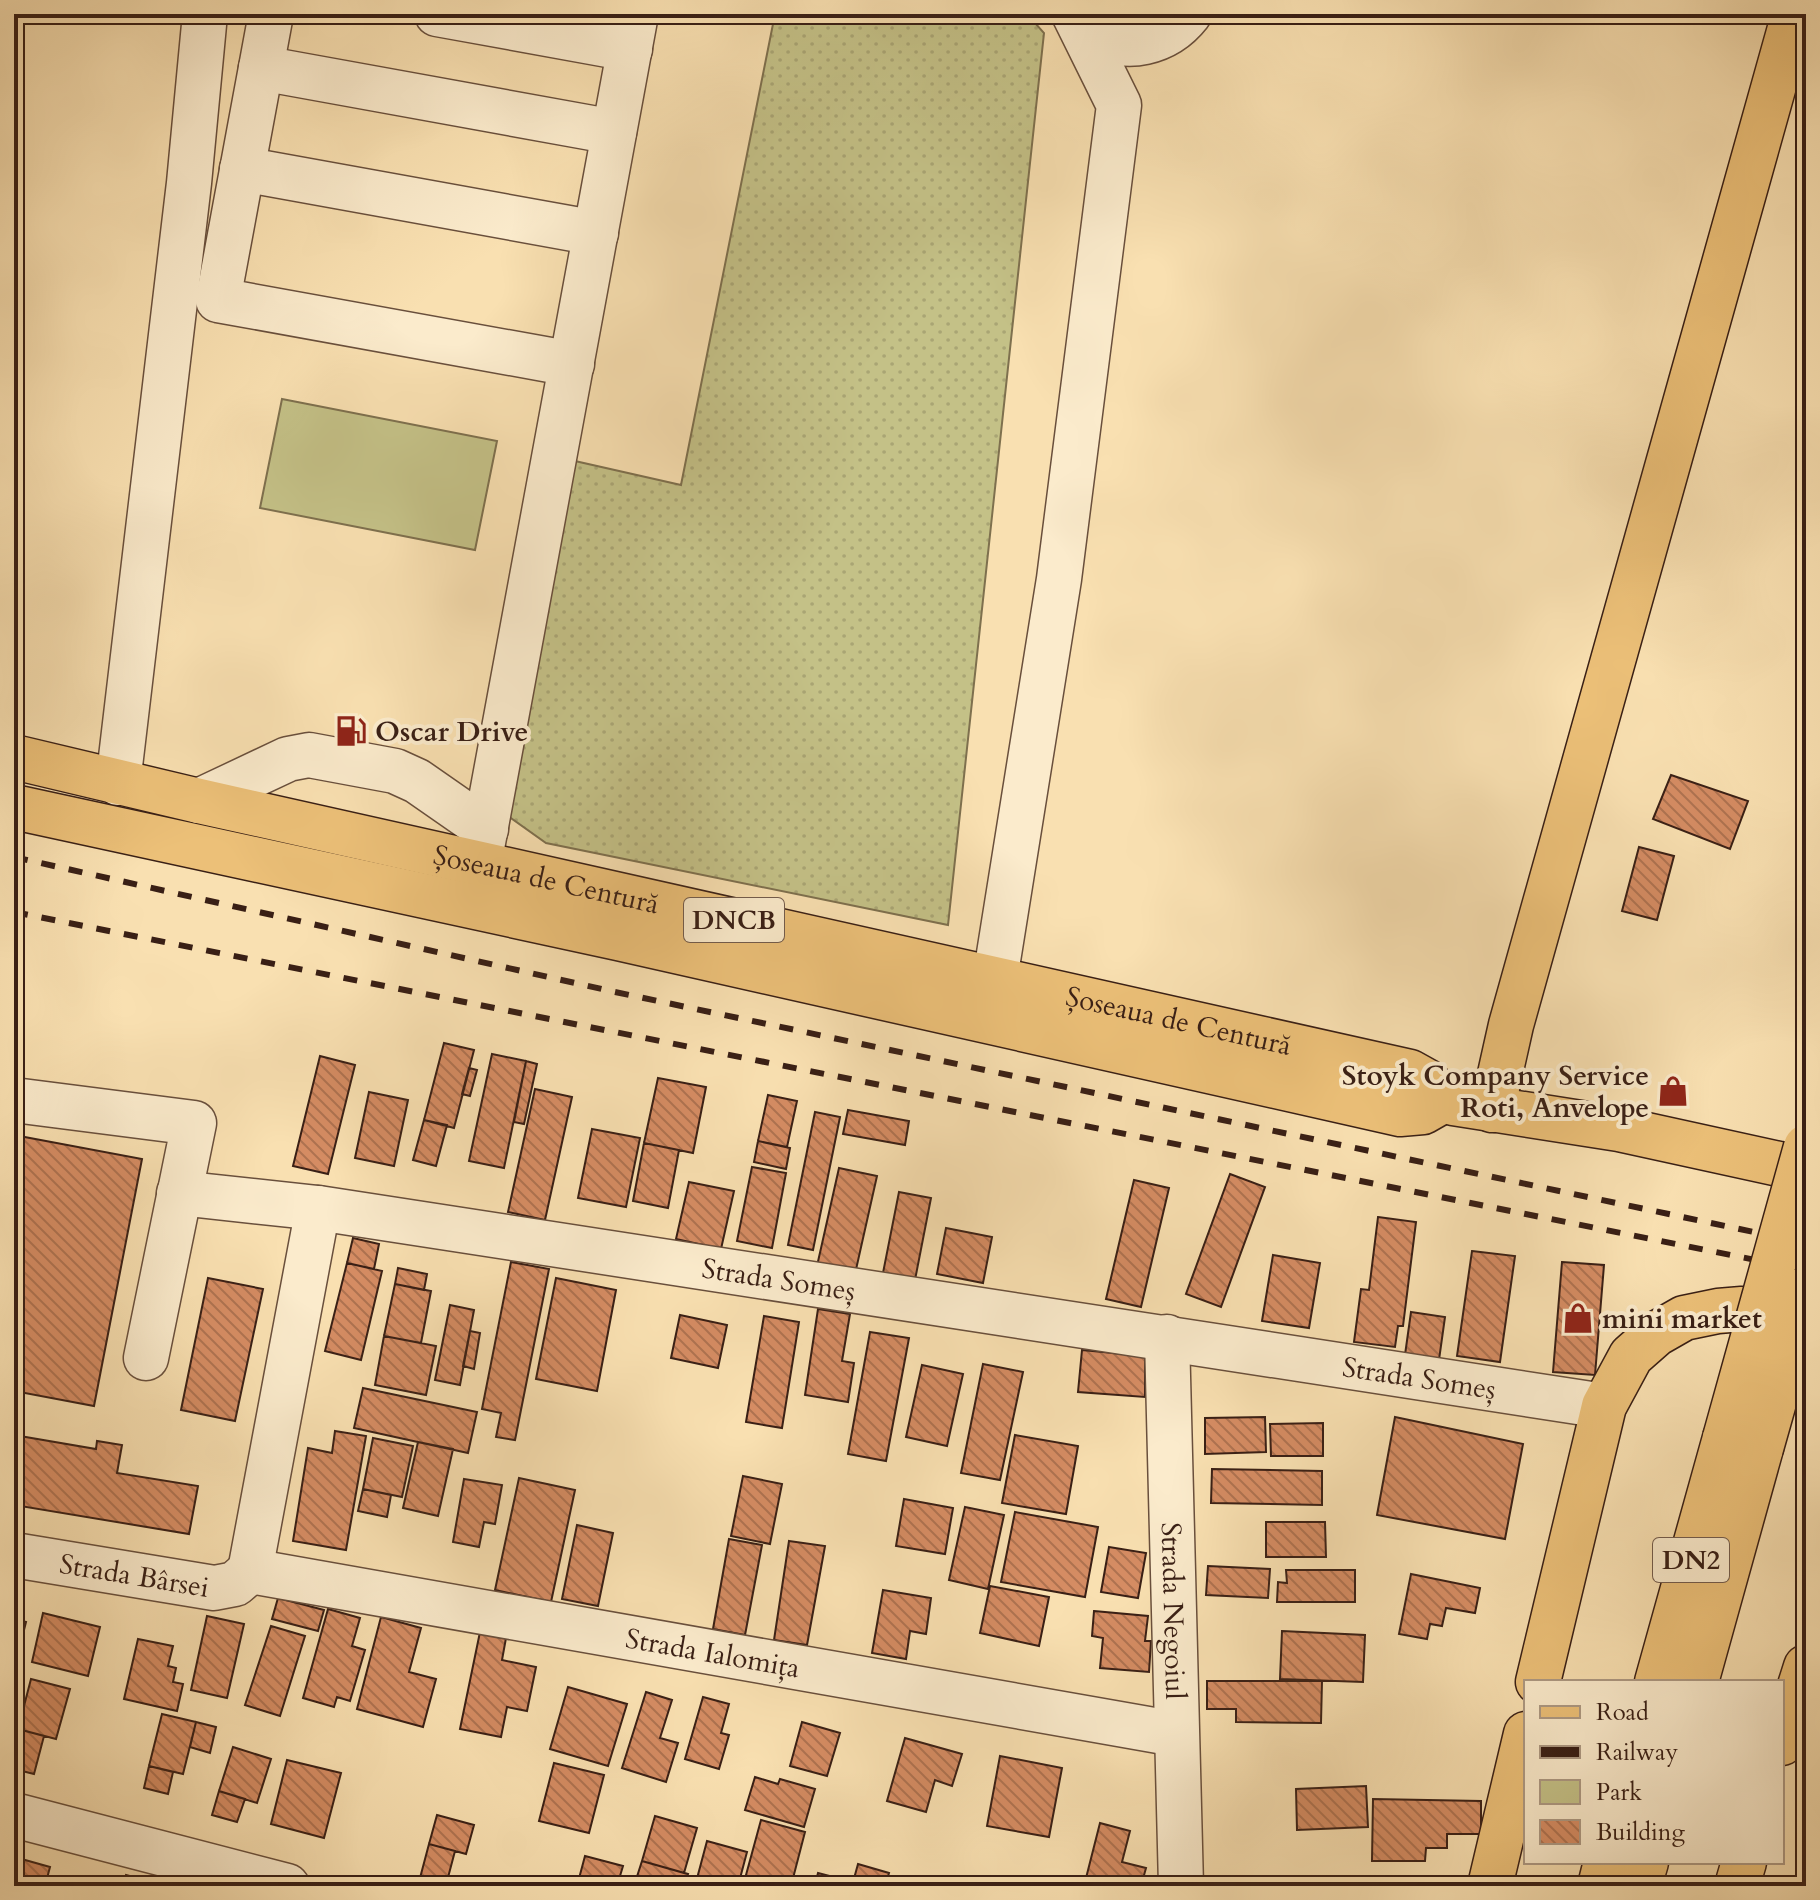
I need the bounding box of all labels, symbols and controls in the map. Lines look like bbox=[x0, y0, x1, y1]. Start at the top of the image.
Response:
place label: Oscar Drive bbox=[375, 713, 528, 751]
fuel station icon: Oscar Drive bbox=[334, 714, 368, 748]
street label: Șoseaua de Centură bbox=[430, 836, 662, 923]
road number: DNCB bbox=[684, 898, 784, 942]
street label: Șoseaua de Centură bbox=[1062, 978, 1295, 1065]
place label: Stoyk Company Service Roti, Anvelope bbox=[1342, 1057, 1649, 1127]
shop icon: Stoyk Company Service Roti, Anvelope bbox=[1656, 1074, 1690, 1108]
street label: Strada Someș bbox=[699, 1249, 858, 1310]
place label: mini market bbox=[1602, 1300, 1762, 1338]
shop icon: mini market bbox=[1561, 1301, 1595, 1335]
street label: Strada Someș bbox=[1340, 1348, 1498, 1409]
street label: Strada Negoiul bbox=[1152, 1522, 1194, 1700]
road number: DN2 bbox=[1653, 1538, 1729, 1582]
street label: Strada Bârsei bbox=[57, 1545, 212, 1607]
street label: Strada Ialomița bbox=[623, 1619, 803, 1687]
legend bbox=[1524, 1680, 1784, 1864]
text: Road bbox=[1596, 1696, 1649, 1729]
text: Railway bbox=[1596, 1736, 1678, 1769]
text: Park bbox=[1596, 1776, 1642, 1809]
text: Building bbox=[1596, 1816, 1686, 1849]

